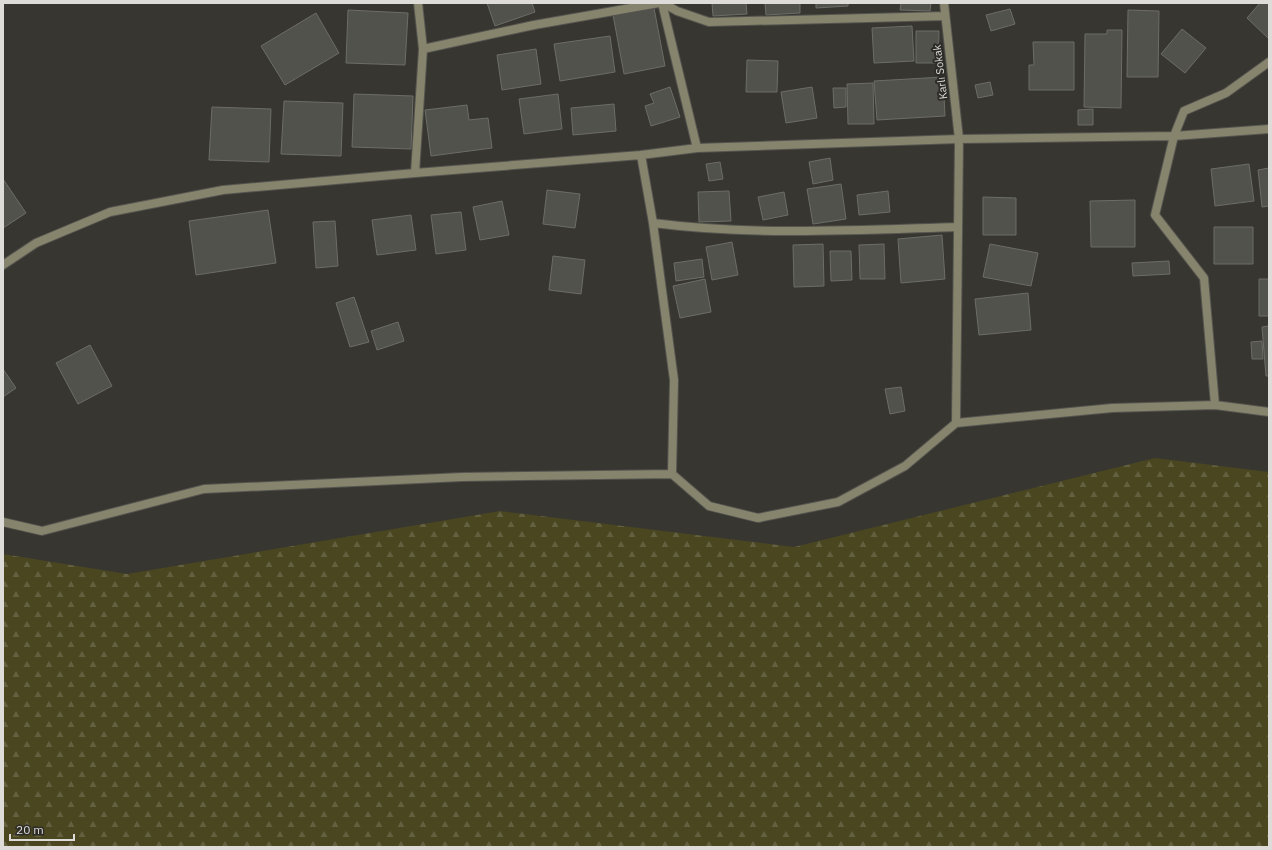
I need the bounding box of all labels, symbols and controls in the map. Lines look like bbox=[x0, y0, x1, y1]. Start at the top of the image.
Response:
street label: Karlı Sokak bbox=[930, 44, 950, 100]
scale bar bbox=[10, 816, 74, 842]
text: 20 m bbox=[16, 822, 44, 837]

